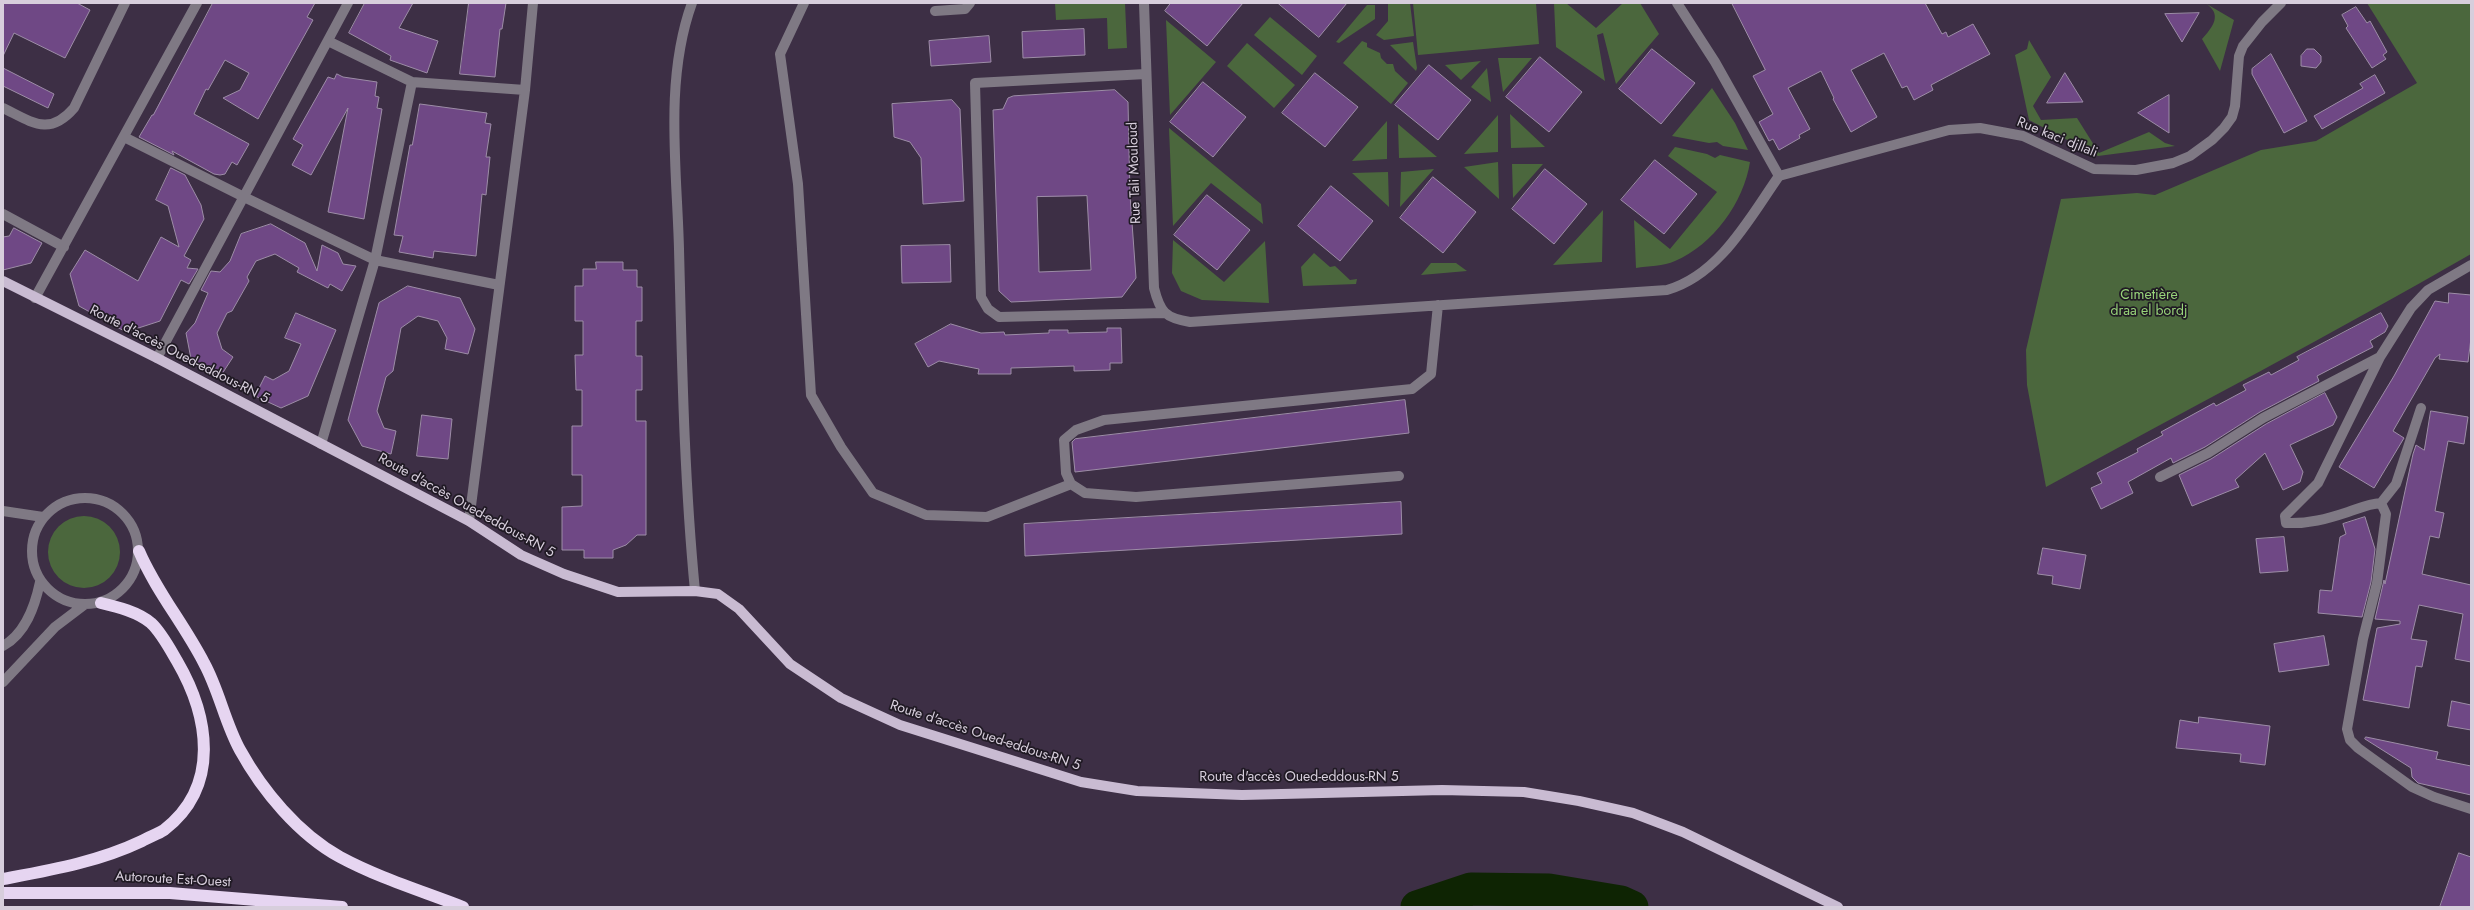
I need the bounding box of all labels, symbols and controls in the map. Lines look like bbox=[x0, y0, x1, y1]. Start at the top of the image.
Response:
street label: Rue kaci djllali bbox=[2014, 114, 2100, 162]
street label: Rue Tali Mouloud bbox=[1125, 122, 1145, 224]
park label: Cimetière draa el bordj bbox=[2111, 288, 2187, 320]
street label: Route d'accès Oued-eddous-RN 5 bbox=[86, 302, 272, 408]
street label: Route d'accès Oued-eddous-RN 5 bbox=[375, 450, 557, 562]
street label: Route d'accès Oued-eddous-RN 5 bbox=[888, 697, 1082, 775]
street label: Route d'accès Oued-eddous-RN 5 bbox=[1199, 770, 1399, 786]
street label: Autoroute Est-Ouest bbox=[115, 869, 231, 891]

